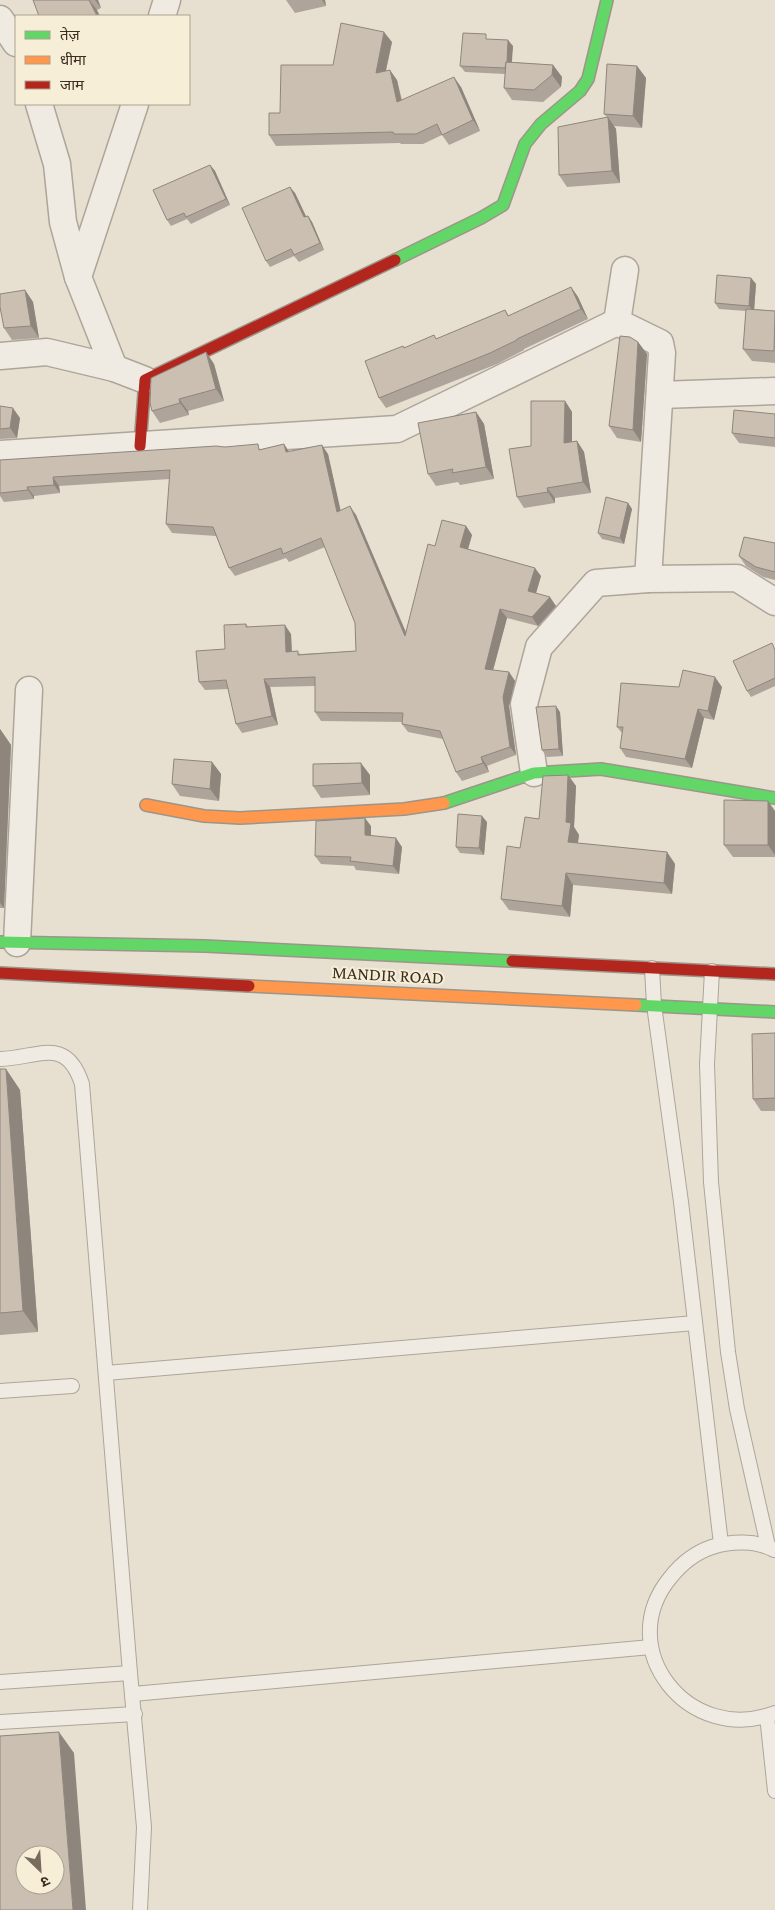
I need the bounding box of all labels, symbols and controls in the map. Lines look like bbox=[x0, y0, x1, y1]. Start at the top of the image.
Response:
legend bbox=[15, 15, 190, 105]
text: तेज़ bbox=[60, 26, 81, 43]
text: धीमा bbox=[60, 52, 87, 68]
text: जाम bbox=[60, 77, 85, 93]
street label: MANDIR ROAD bbox=[332, 962, 444, 988]
north arrow bbox=[15, 1845, 65, 1895]
text: उ bbox=[38, 1873, 53, 1891]

